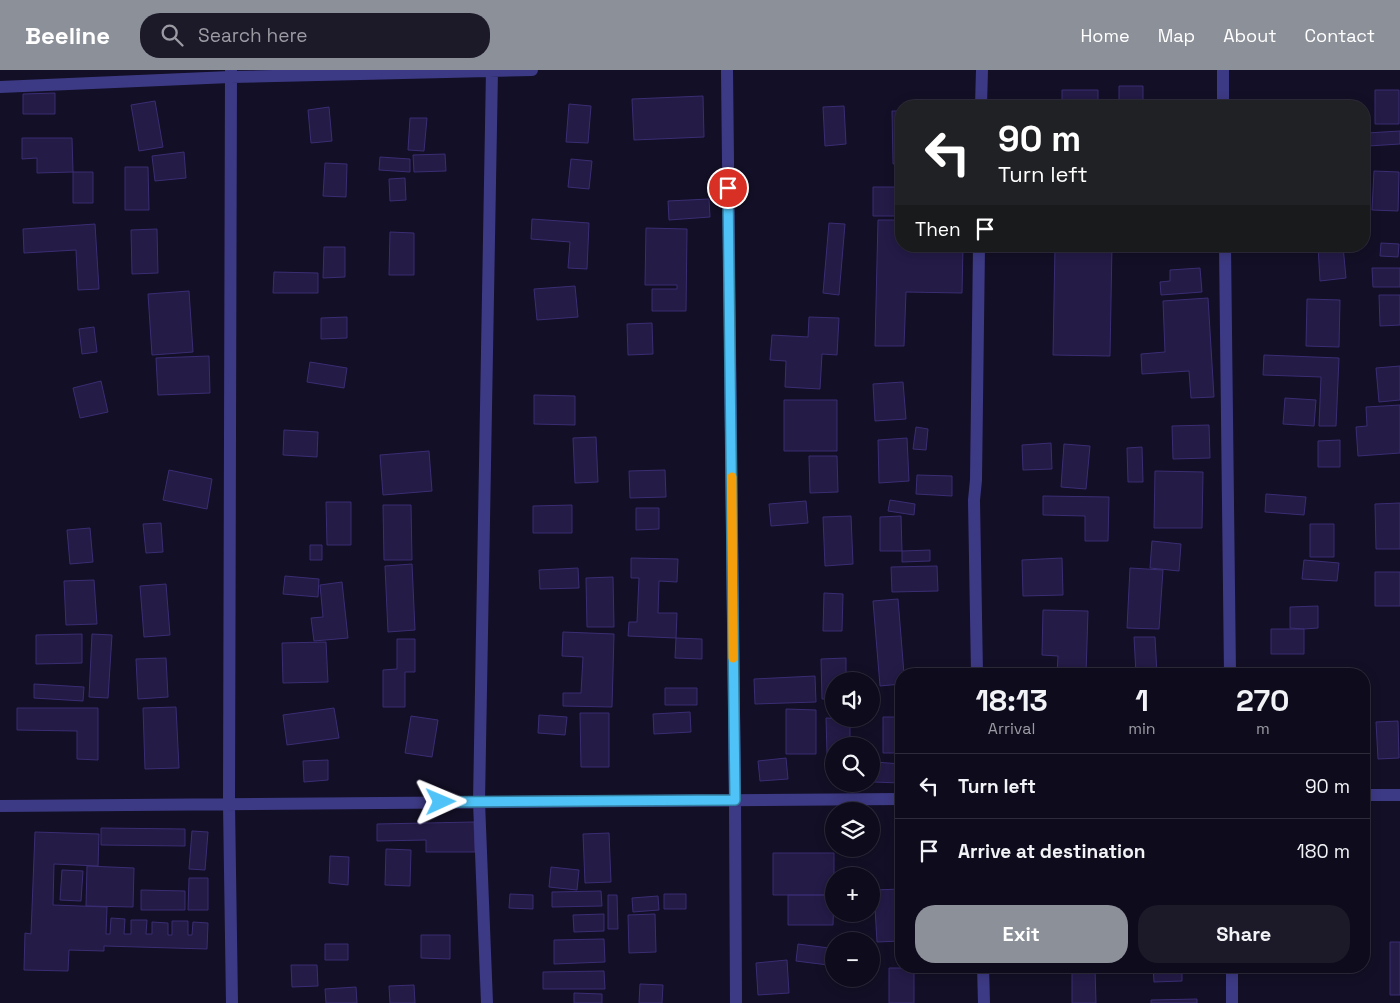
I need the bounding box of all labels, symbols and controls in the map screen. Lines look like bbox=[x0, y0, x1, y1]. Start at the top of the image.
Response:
search box bbox=[140, 13, 490, 58]
text: Beeline bbox=[25, 20, 110, 51]
icon: search bbox=[158, 21, 186, 49]
text: Search here bbox=[198, 23, 308, 48]
text: Home bbox=[1081, 24, 1130, 47]
text: Map bbox=[1158, 24, 1195, 47]
text: About bbox=[1223, 24, 1277, 47]
text: Contact bbox=[1305, 24, 1375, 47]
text: 90 m bbox=[998, 117, 1081, 161]
icon: left bbox=[915, 120, 980, 185]
text: Turn left bbox=[998, 160, 1088, 188]
pin bbox=[707, 167, 749, 209]
icon: arrive bbox=[714, 174, 742, 202]
icon: arrive bbox=[971, 215, 999, 243]
text: Then bbox=[915, 217, 961, 242]
map controls bbox=[825, 672, 880, 987]
button: sound bbox=[825, 672, 880, 727]
text: 18:13 bbox=[975, 681, 1048, 720]
text: 1 bbox=[1135, 681, 1149, 720]
text: 270 bbox=[1236, 681, 1290, 720]
text: Arrival bbox=[988, 718, 1035, 739]
text: min bbox=[1128, 718, 1156, 739]
text: m bbox=[1256, 718, 1270, 739]
button: search bbox=[825, 737, 880, 792]
icon: left bbox=[915, 772, 943, 800]
text: Turn left bbox=[958, 774, 1036, 799]
text: 90 m bbox=[1305, 774, 1350, 799]
position arrow bbox=[414, 775, 466, 827]
button: layers bbox=[825, 802, 880, 857]
icon: arrive bbox=[915, 837, 943, 865]
text: Arrive at destination bbox=[958, 839, 1146, 864]
text: 180 m bbox=[1297, 839, 1350, 864]
button: + bbox=[825, 867, 880, 922]
button: Exit bbox=[915, 905, 1128, 963]
button: Share bbox=[1138, 905, 1350, 963]
button: − bbox=[825, 932, 880, 987]

